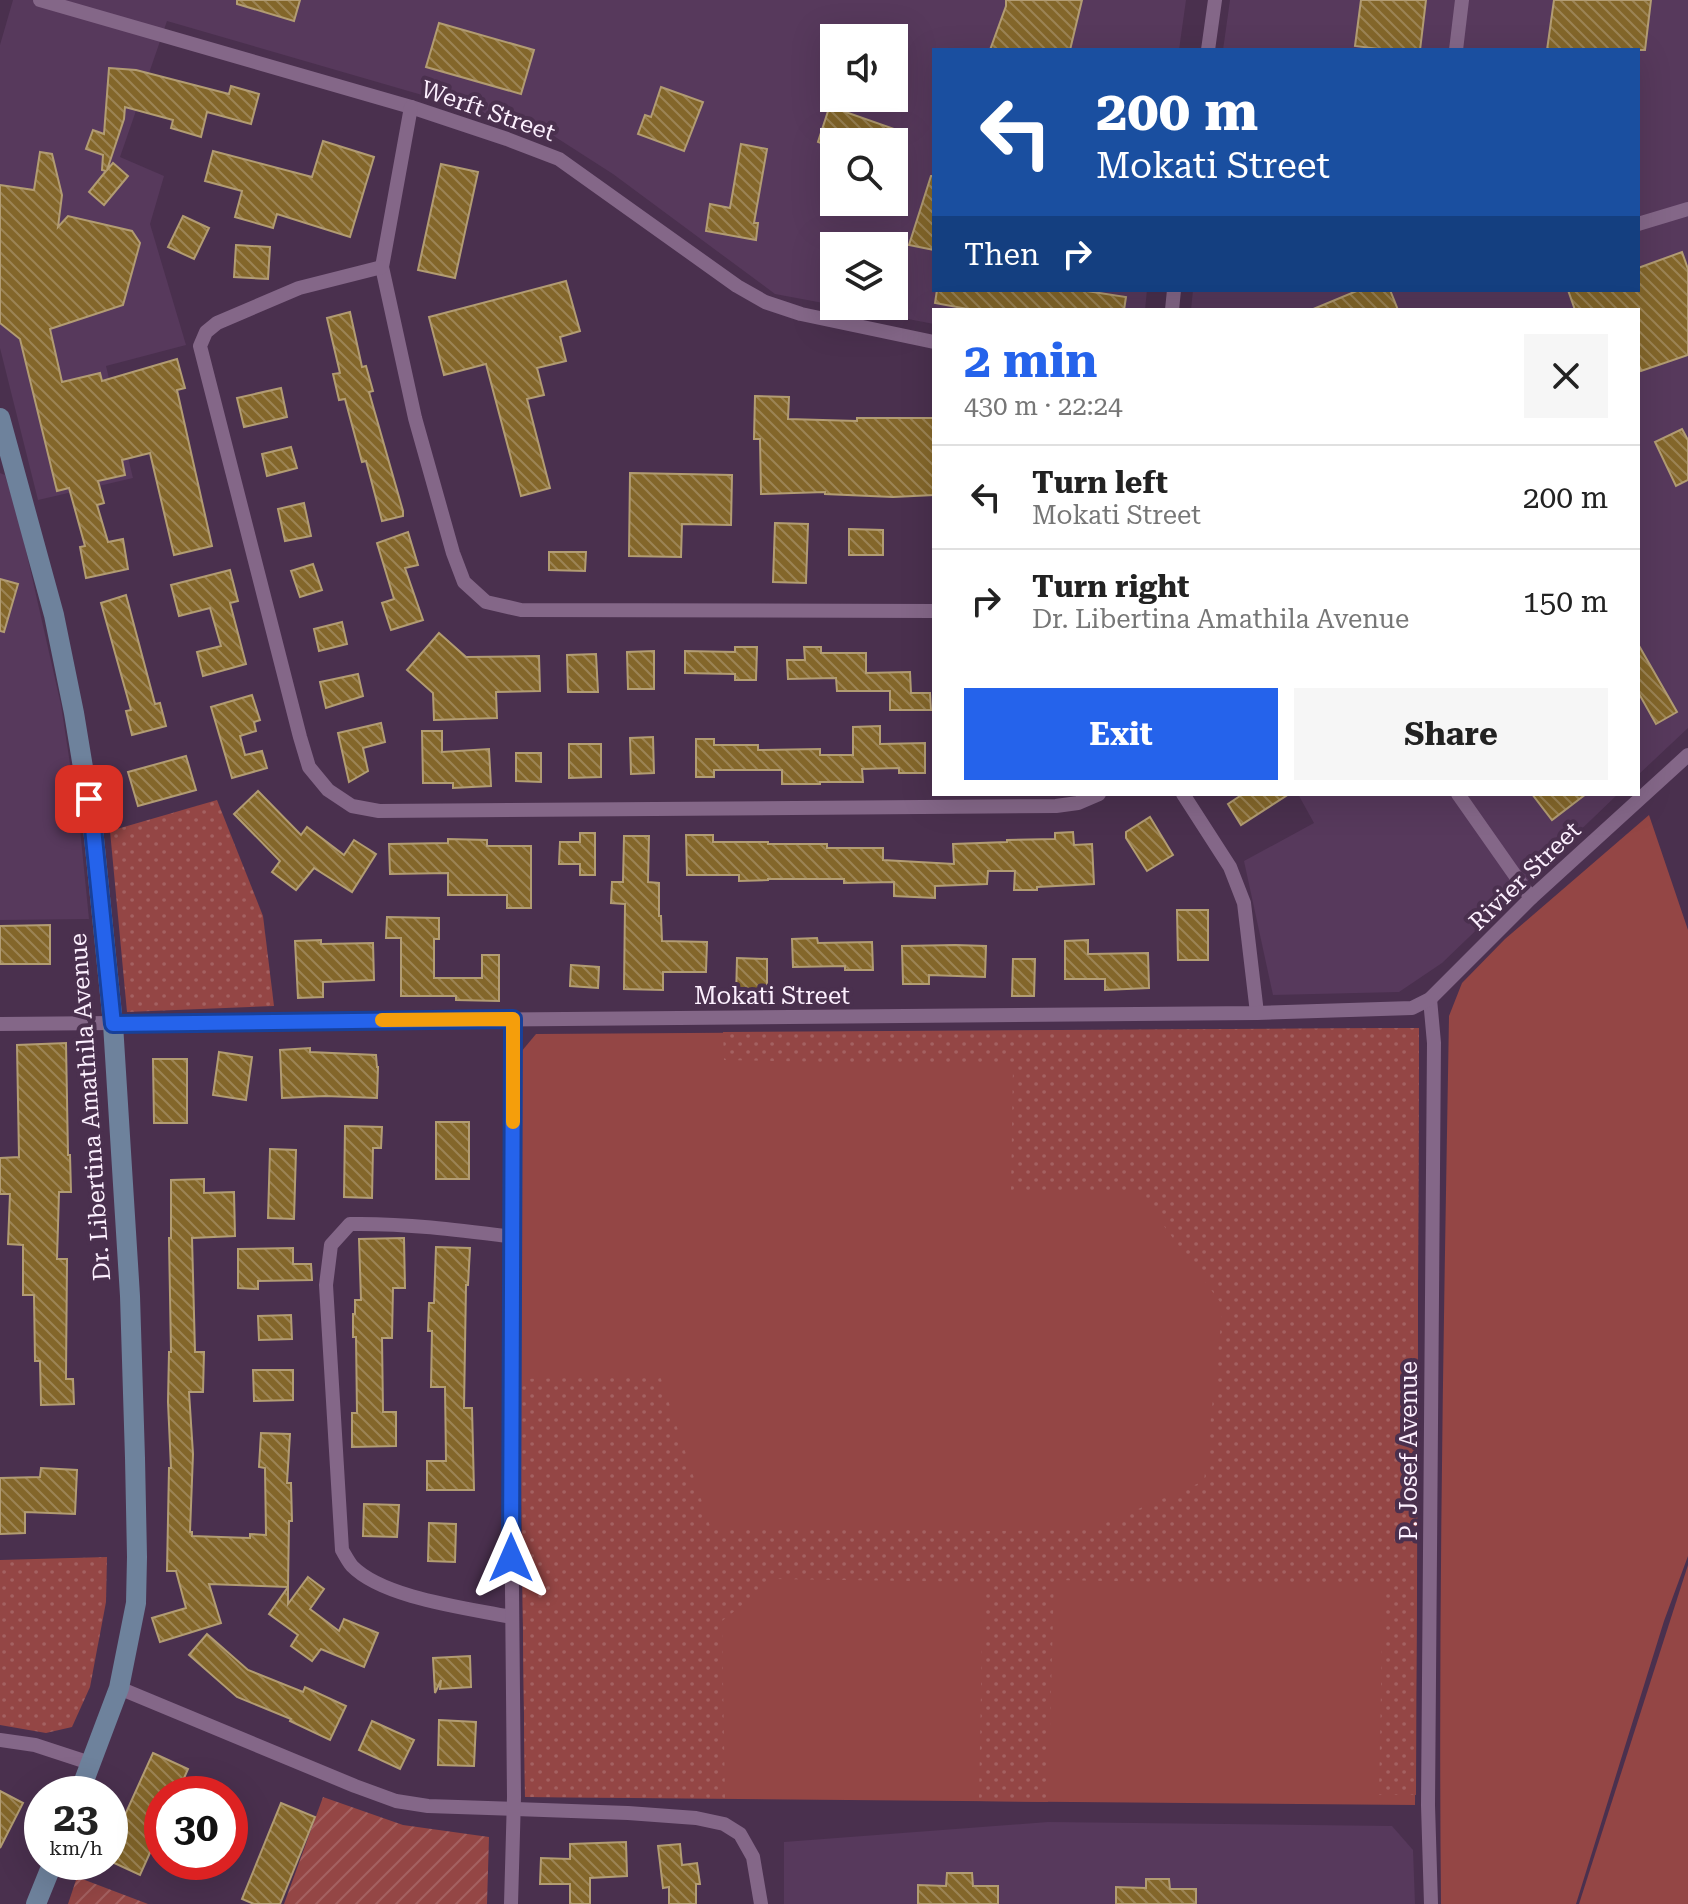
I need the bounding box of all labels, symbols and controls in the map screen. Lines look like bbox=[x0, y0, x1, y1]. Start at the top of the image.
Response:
map controls bbox=[820, 24, 908, 320]
button: sound bbox=[820, 24, 908, 112]
street label: Werft Street bbox=[417, 75, 559, 147]
text: 200 m bbox=[1096, 78, 1258, 144]
icon: left bbox=[964, 80, 1068, 184]
button: search bbox=[820, 128, 908, 216]
text: Mokati Street bbox=[1096, 145, 1330, 187]
button: layers bbox=[820, 232, 908, 320]
icon: right bbox=[1055, 232, 1099, 276]
text: Then bbox=[964, 237, 1039, 272]
text: 2 min bbox=[964, 333, 1097, 389]
button: close bbox=[1524, 334, 1608, 418]
text: 430 m · 22:24 bbox=[964, 391, 1123, 421]
text: Turn left bbox=[1032, 465, 1168, 500]
icon: left bbox=[964, 475, 1008, 519]
text: 200 m bbox=[1523, 480, 1608, 515]
text: Mokati Street bbox=[1032, 500, 1201, 530]
text: Turn right bbox=[1032, 569, 1189, 604]
icon: right bbox=[964, 579, 1008, 623]
text: 150 m bbox=[1523, 584, 1608, 619]
text: Dr. Libertina Amathila Avenue bbox=[1032, 604, 1409, 634]
button: Exit bbox=[964, 688, 1278, 780]
button: Share bbox=[1294, 688, 1608, 780]
pin bbox=[55, 765, 123, 833]
icon: arrive bbox=[67, 777, 111, 821]
street label: Rivier Street bbox=[1464, 816, 1586, 936]
street label: Dr. Libertina Amathila Avenue bbox=[64, 932, 116, 1282]
street label: Mokati Street bbox=[694, 982, 850, 1010]
street label: P. Josef Avenue bbox=[1395, 1361, 1423, 1541]
position arrow bbox=[469, 1516, 553, 1600]
speed limit sign: 30 bbox=[144, 1776, 248, 1880]
text: 23 bbox=[54, 1794, 98, 1841]
text: km/h bbox=[49, 1836, 103, 1860]

